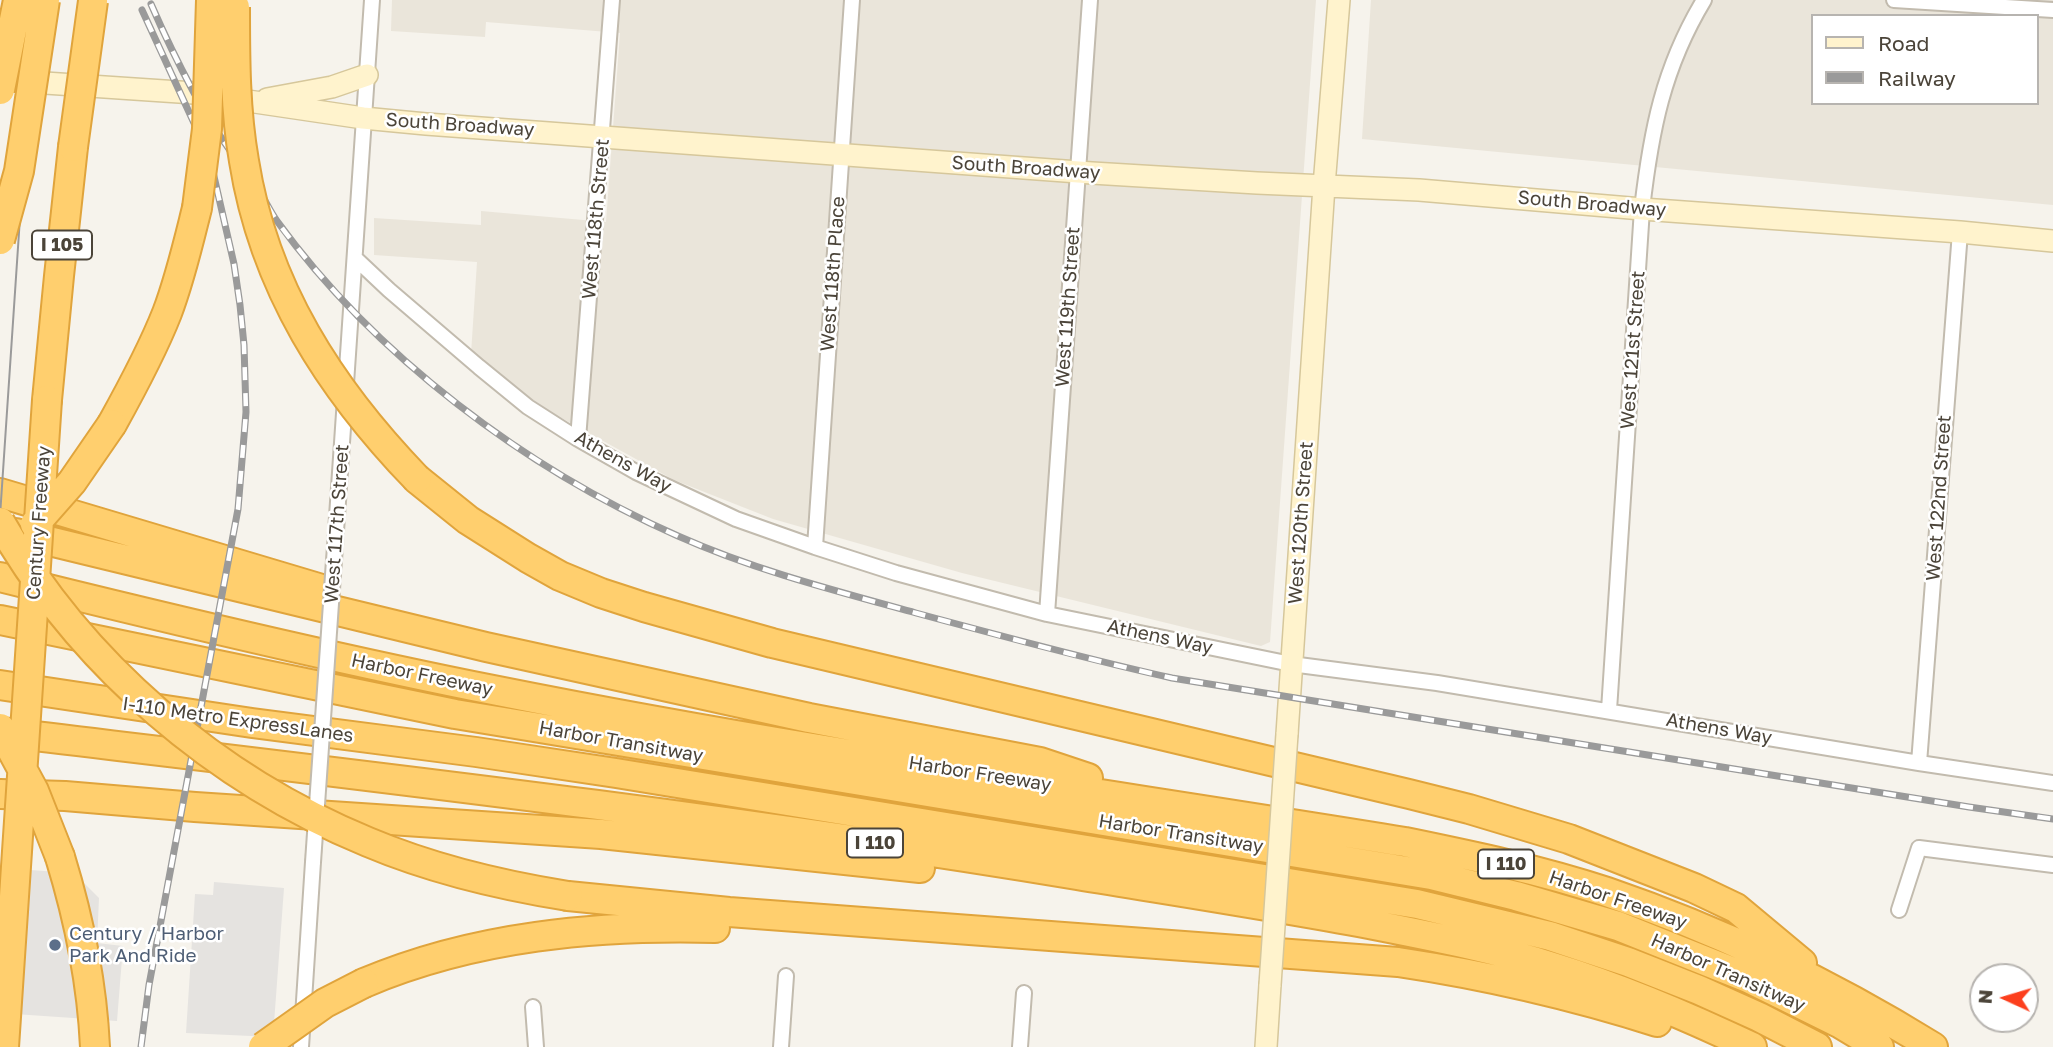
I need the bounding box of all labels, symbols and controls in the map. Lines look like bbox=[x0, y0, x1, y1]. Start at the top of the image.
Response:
legend bbox=[1812, 14, 2039, 105]
text: Road bbox=[1878, 30, 1929, 56]
text: Railway bbox=[1878, 65, 1956, 91]
street label: South Broadway bbox=[385, 108, 535, 142]
street label: West 118th Street bbox=[578, 138, 614, 300]
street label: South Broadway bbox=[951, 151, 1101, 185]
street label: South Broadway bbox=[1517, 186, 1667, 222]
street label: West 118th Place bbox=[816, 196, 850, 352]
street label: West 119th Street bbox=[1051, 226, 1085, 388]
road number: I 105 bbox=[32, 230, 92, 260]
street label: West 121st Street bbox=[1616, 270, 1650, 430]
street label: West 122nd Street bbox=[1922, 414, 1956, 582]
street label: Athens Way bbox=[571, 426, 675, 498]
street label: West 120th Street bbox=[1284, 441, 1318, 605]
street label: West 117th Street bbox=[320, 444, 354, 604]
street label: Century Freeway bbox=[22, 445, 56, 601]
street label: Athens Way bbox=[1105, 615, 1215, 659]
street label: Harbor Freeway bbox=[349, 649, 495, 701]
street label: I-110 Metro ExpressLanes bbox=[121, 692, 355, 748]
street label: Athens Way bbox=[1664, 708, 1774, 750]
street label: Harbor Transitway bbox=[537, 716, 705, 768]
street label: Harbor Freeway bbox=[907, 751, 1053, 797]
street label: Harbor Transitway bbox=[1097, 810, 1265, 858]
road number: I 110 bbox=[847, 828, 903, 858]
road number: I 110 bbox=[1478, 850, 1534, 878]
street label: Harbor Freeway bbox=[1546, 866, 1690, 934]
place label: Century / Harbor Park And Ride bbox=[69, 923, 224, 967]
street label: Harbor Transitway bbox=[1647, 929, 1809, 1017]
marker: Century / Harbor Park And Ride bbox=[47, 937, 63, 953]
north arrow bbox=[1969, 963, 2039, 1033]
text: N bbox=[1973, 989, 1997, 1005]

